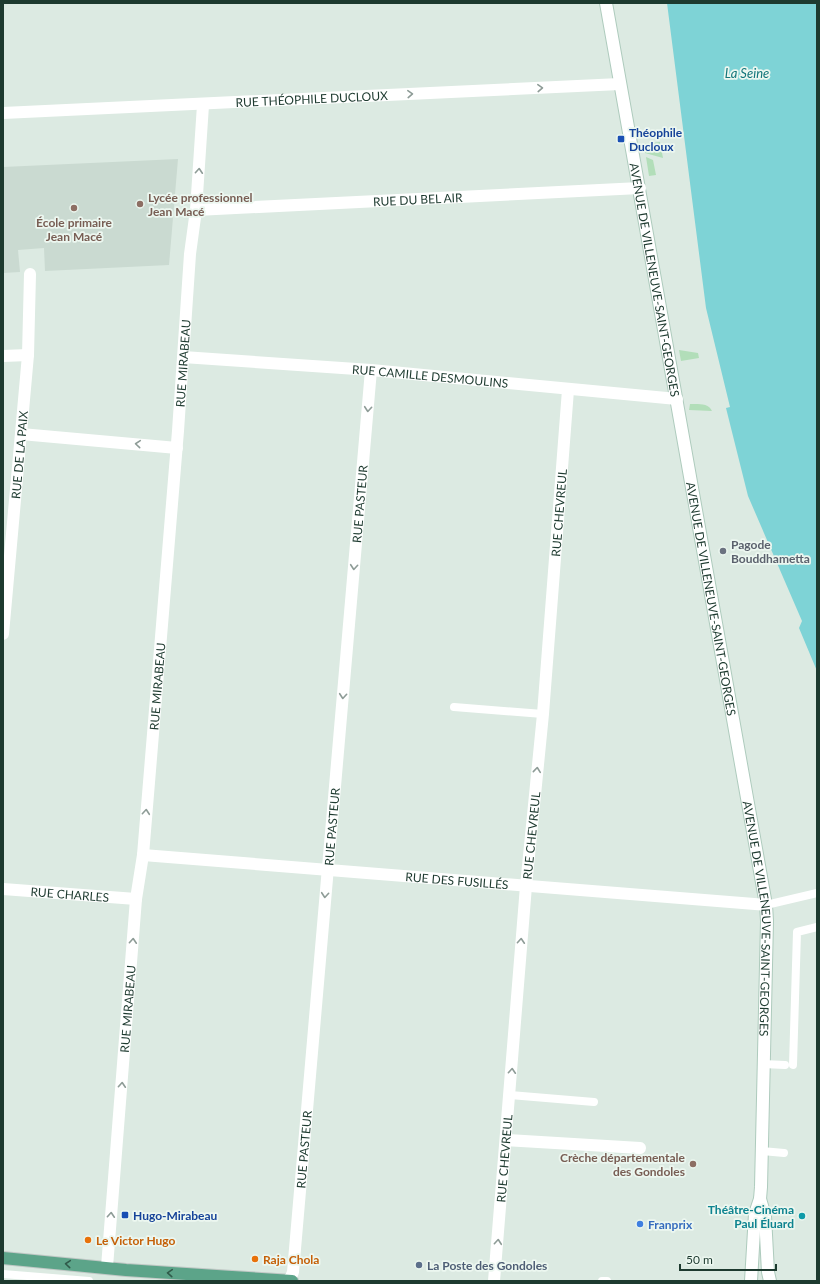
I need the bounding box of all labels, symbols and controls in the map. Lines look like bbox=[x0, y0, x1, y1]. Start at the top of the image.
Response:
water label: La Seine bbox=[725, 65, 769, 81]
one-way arrow bbox=[537, 84, 543, 92]
street label: RUE THÉOPHILE DUCLOUX bbox=[235, 87, 388, 110]
one-way arrow bbox=[407, 90, 413, 99]
place label: Théophile Ducloux bbox=[629, 125, 683, 154]
marker: Théophile Ducloux bbox=[616, 134, 626, 144]
street label: AVENUE DE VILLENEUVE-SAINT-GEORGES bbox=[627, 162, 683, 398]
one-way arrow bbox=[194, 168, 203, 174]
street label: RUE DU BEL AIR bbox=[373, 189, 463, 209]
place label: Lycée professionnel Jean Macé bbox=[148, 190, 253, 219]
marker: Lycée professionnel Jean Macé bbox=[135, 199, 145, 209]
marker: École primaire Jean Macé bbox=[69, 203, 79, 213]
place label: École primaire Jean Macé bbox=[36, 215, 112, 244]
street label: RUE MIRABEAU bbox=[172, 319, 193, 408]
street label: RUE CAMILLE DESMOULINS bbox=[352, 361, 509, 390]
one-way arrow bbox=[363, 406, 372, 412]
street label: RUE DE LA PAIX bbox=[8, 410, 30, 499]
one-way arrow bbox=[135, 440, 141, 449]
street label: RUE PASTEUR bbox=[349, 464, 370, 543]
street label: RUE CHEVREUL bbox=[548, 468, 569, 557]
street label: AVENUE DE VILLENEUVE-SAINT-GEORGES bbox=[684, 481, 740, 717]
place label: Pagode Bouddhametta bbox=[731, 537, 810, 566]
marker: Pagode Bouddhametta bbox=[718, 546, 728, 556]
one-way arrow bbox=[349, 564, 358, 570]
street label: RUE MIRABEAU bbox=[146, 642, 168, 731]
one-way arrow bbox=[338, 693, 347, 699]
one-way arrow bbox=[533, 767, 542, 773]
street label: RUE PASTEUR bbox=[321, 787, 342, 866]
street label: RUE CHEVREUL bbox=[519, 791, 543, 880]
street label: AVENUE DE VILLENEUVE-SAINT-GEORGES bbox=[740, 800, 775, 1037]
one-way arrow bbox=[142, 809, 151, 815]
street label: RUE DES FUSILLÉS bbox=[405, 869, 509, 892]
street label: RUE CHARLES bbox=[30, 884, 110, 904]
one-way arrow bbox=[321, 892, 330, 898]
one-way arrow bbox=[128, 938, 137, 944]
one-way arrow bbox=[517, 938, 526, 944]
street label: RUE MIRABEAU bbox=[116, 964, 138, 1053]
one-way arrow bbox=[507, 1068, 516, 1074]
one-way arrow bbox=[117, 1082, 126, 1088]
street label: RUE PASTEUR bbox=[293, 1110, 314, 1189]
street label: RUE CHEVREUL bbox=[493, 1114, 515, 1203]
place label: Crèche départementale des Gondoles bbox=[560, 1150, 686, 1179]
marker: Crèche départementale des Gondoles bbox=[688, 1159, 698, 1169]
place label: Théâtre-Cinéma Paul Éluard bbox=[708, 1202, 794, 1231]
place label: Hugo-Mirabeau bbox=[133, 1208, 218, 1223]
marker: Hugo-Mirabeau bbox=[120, 1210, 130, 1220]
marker: Théâtre-Cinéma Paul Éluard bbox=[797, 1211, 807, 1221]
one-way arrow bbox=[107, 1212, 116, 1218]
place label: Franprix bbox=[648, 1217, 693, 1232]
marker: Franprix bbox=[635, 1219, 645, 1229]
place label: Le Victor Hugo bbox=[96, 1233, 176, 1248]
marker: Le Victor Hugo bbox=[83, 1235, 93, 1245]
one-way arrow bbox=[493, 1239, 502, 1245]
scale bar bbox=[680, 1246, 776, 1272]
place label: Raja Chola bbox=[263, 1252, 319, 1267]
text: 50 m bbox=[686, 1252, 713, 1267]
marker: Raja Chola bbox=[250, 1254, 260, 1264]
place label: La Poste des Gondoles bbox=[427, 1258, 547, 1273]
one-way arrow bbox=[65, 1260, 71, 1269]
marker: La Poste des Gondoles bbox=[414, 1260, 424, 1270]
one-way arrow bbox=[167, 1268, 173, 1277]

